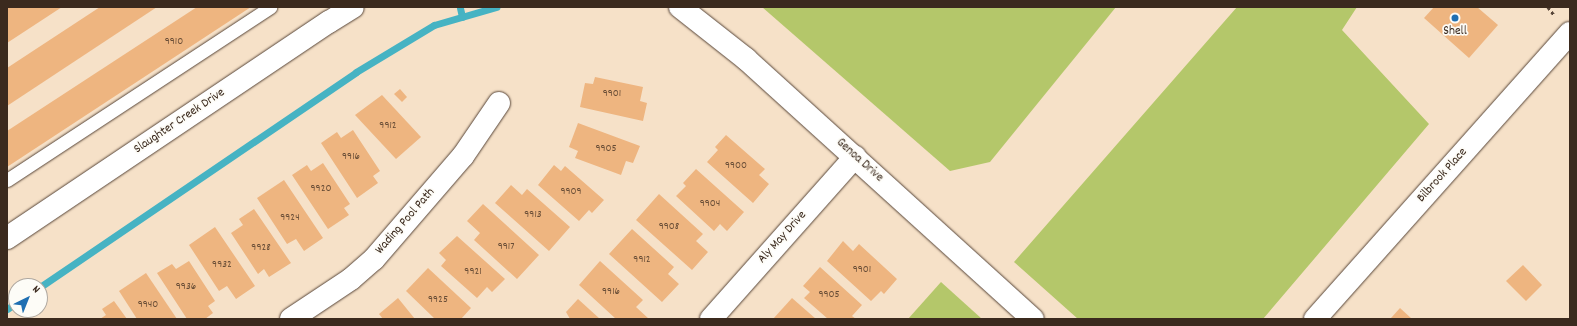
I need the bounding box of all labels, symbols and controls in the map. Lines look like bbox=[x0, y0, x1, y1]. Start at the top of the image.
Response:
marker: Shell bbox=[1450, 13, 1460, 23]
place label: Shell bbox=[1443, 24, 1467, 40]
house number: 9910 bbox=[165, 35, 183, 49]
street label: Slaughter Creek Drive bbox=[131, 86, 229, 158]
house number: 9901 bbox=[603, 87, 621, 101]
house number: 9912 bbox=[379, 119, 397, 133]
street label: Genoa Drive bbox=[832, 136, 886, 186]
house number: 9905 bbox=[595, 142, 617, 156]
street label: Bilbrook Place bbox=[1414, 146, 1472, 206]
house number: 9916 bbox=[342, 150, 360, 164]
house number: 9900 bbox=[725, 159, 747, 173]
house number: 9920 bbox=[311, 182, 331, 196]
house number: 9909 bbox=[560, 185, 582, 199]
street label: Wading Pool Path bbox=[373, 186, 439, 258]
house number: 9904 bbox=[700, 197, 720, 211]
house number: 9913 bbox=[524, 208, 542, 222]
street label: Aly May Drive bbox=[755, 208, 811, 268]
house number: 9924 bbox=[280, 211, 300, 225]
house number: 9908 bbox=[659, 220, 679, 234]
house number: 9917 bbox=[498, 240, 514, 254]
house number: 9928 bbox=[251, 241, 271, 255]
house number: 9912 bbox=[633, 253, 651, 267]
house number: 9932 bbox=[212, 258, 232, 272]
house number: 9901 bbox=[853, 263, 871, 277]
house number: 9921 bbox=[464, 265, 482, 279]
north arrow bbox=[8, 278, 48, 318]
house number: 9936 bbox=[176, 280, 196, 294]
text: N bbox=[28, 282, 43, 298]
house number: 9916 bbox=[602, 285, 620, 299]
house number: 9905 bbox=[818, 288, 840, 302]
house number: 9925 bbox=[428, 293, 448, 307]
house number: 9940 bbox=[138, 298, 158, 312]

